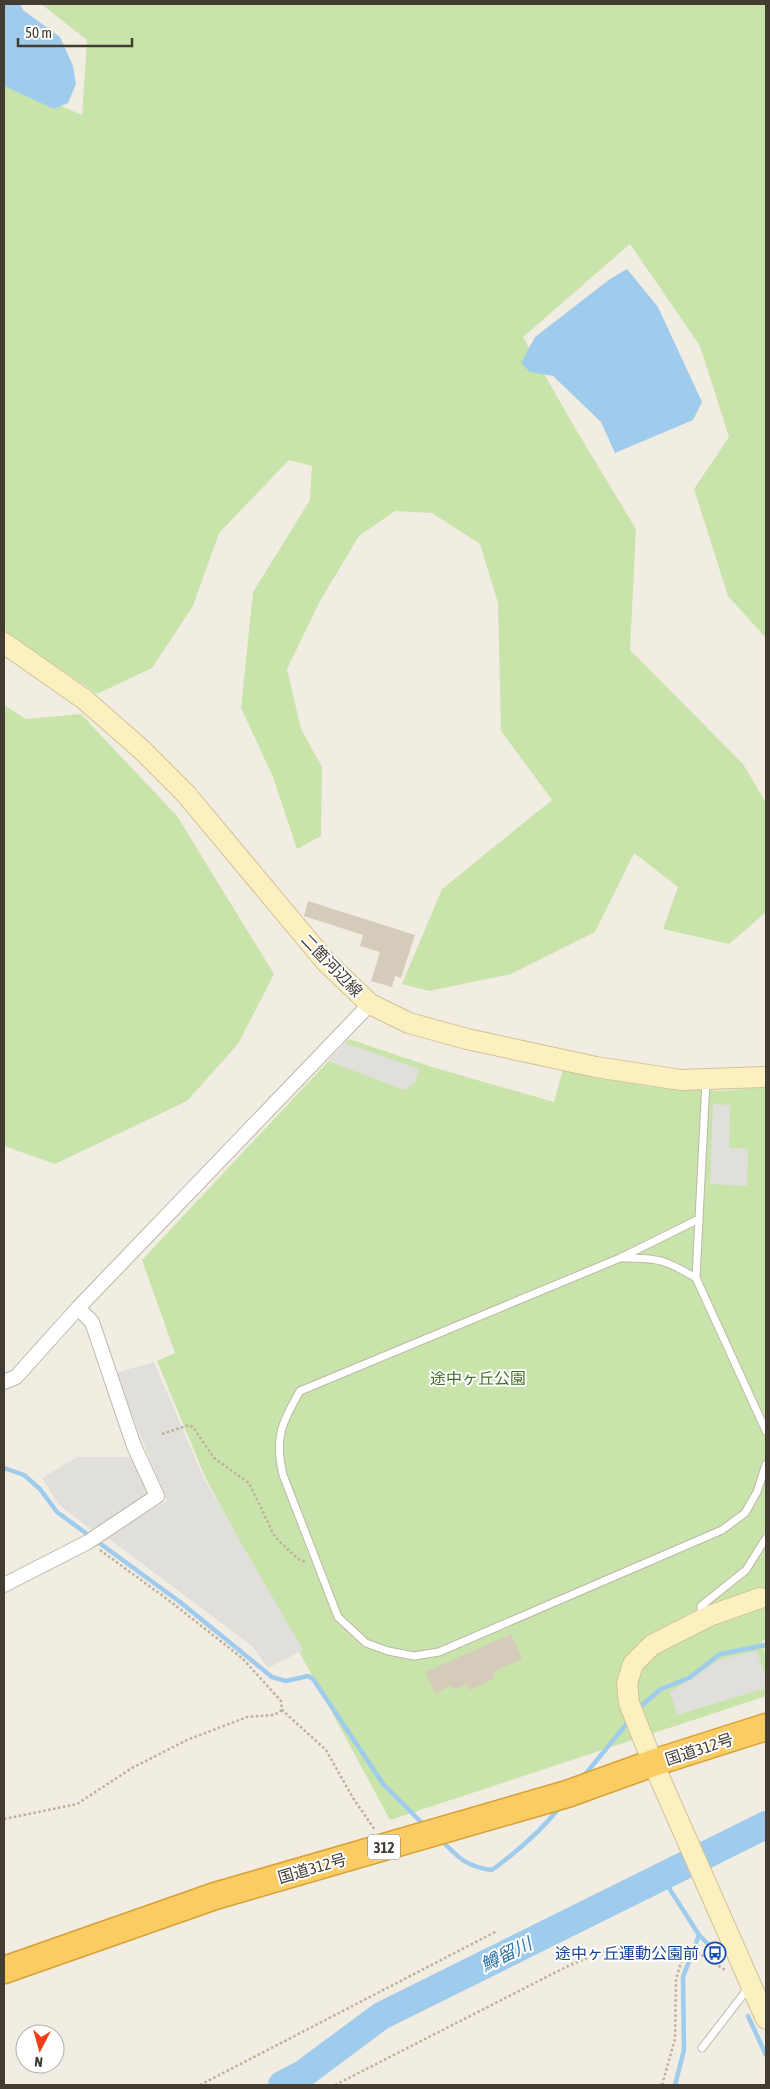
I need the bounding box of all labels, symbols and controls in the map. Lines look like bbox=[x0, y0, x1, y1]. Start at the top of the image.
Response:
scale bar bbox=[18, 15, 131, 47]
text: 50 m bbox=[25, 24, 52, 41]
street label: 二箇河辺線 bbox=[298, 930, 366, 1000]
park label: 途中ヶ丘公園 bbox=[430, 1369, 526, 1387]
street label: 国道312号 bbox=[663, 1730, 735, 1768]
road number: 312 bbox=[368, 1834, 400, 1860]
street label: 国道312号 bbox=[276, 1850, 348, 1886]
water label: 鱒留川 bbox=[477, 1932, 537, 1975]
bus stop icon: 途中ヶ丘運動公園前 bbox=[703, 1941, 727, 1965]
place label: 途中ヶ丘運動公園前 bbox=[555, 1944, 699, 1962]
north arrow bbox=[15, 2024, 65, 2074]
text: N bbox=[34, 2054, 44, 2070]

